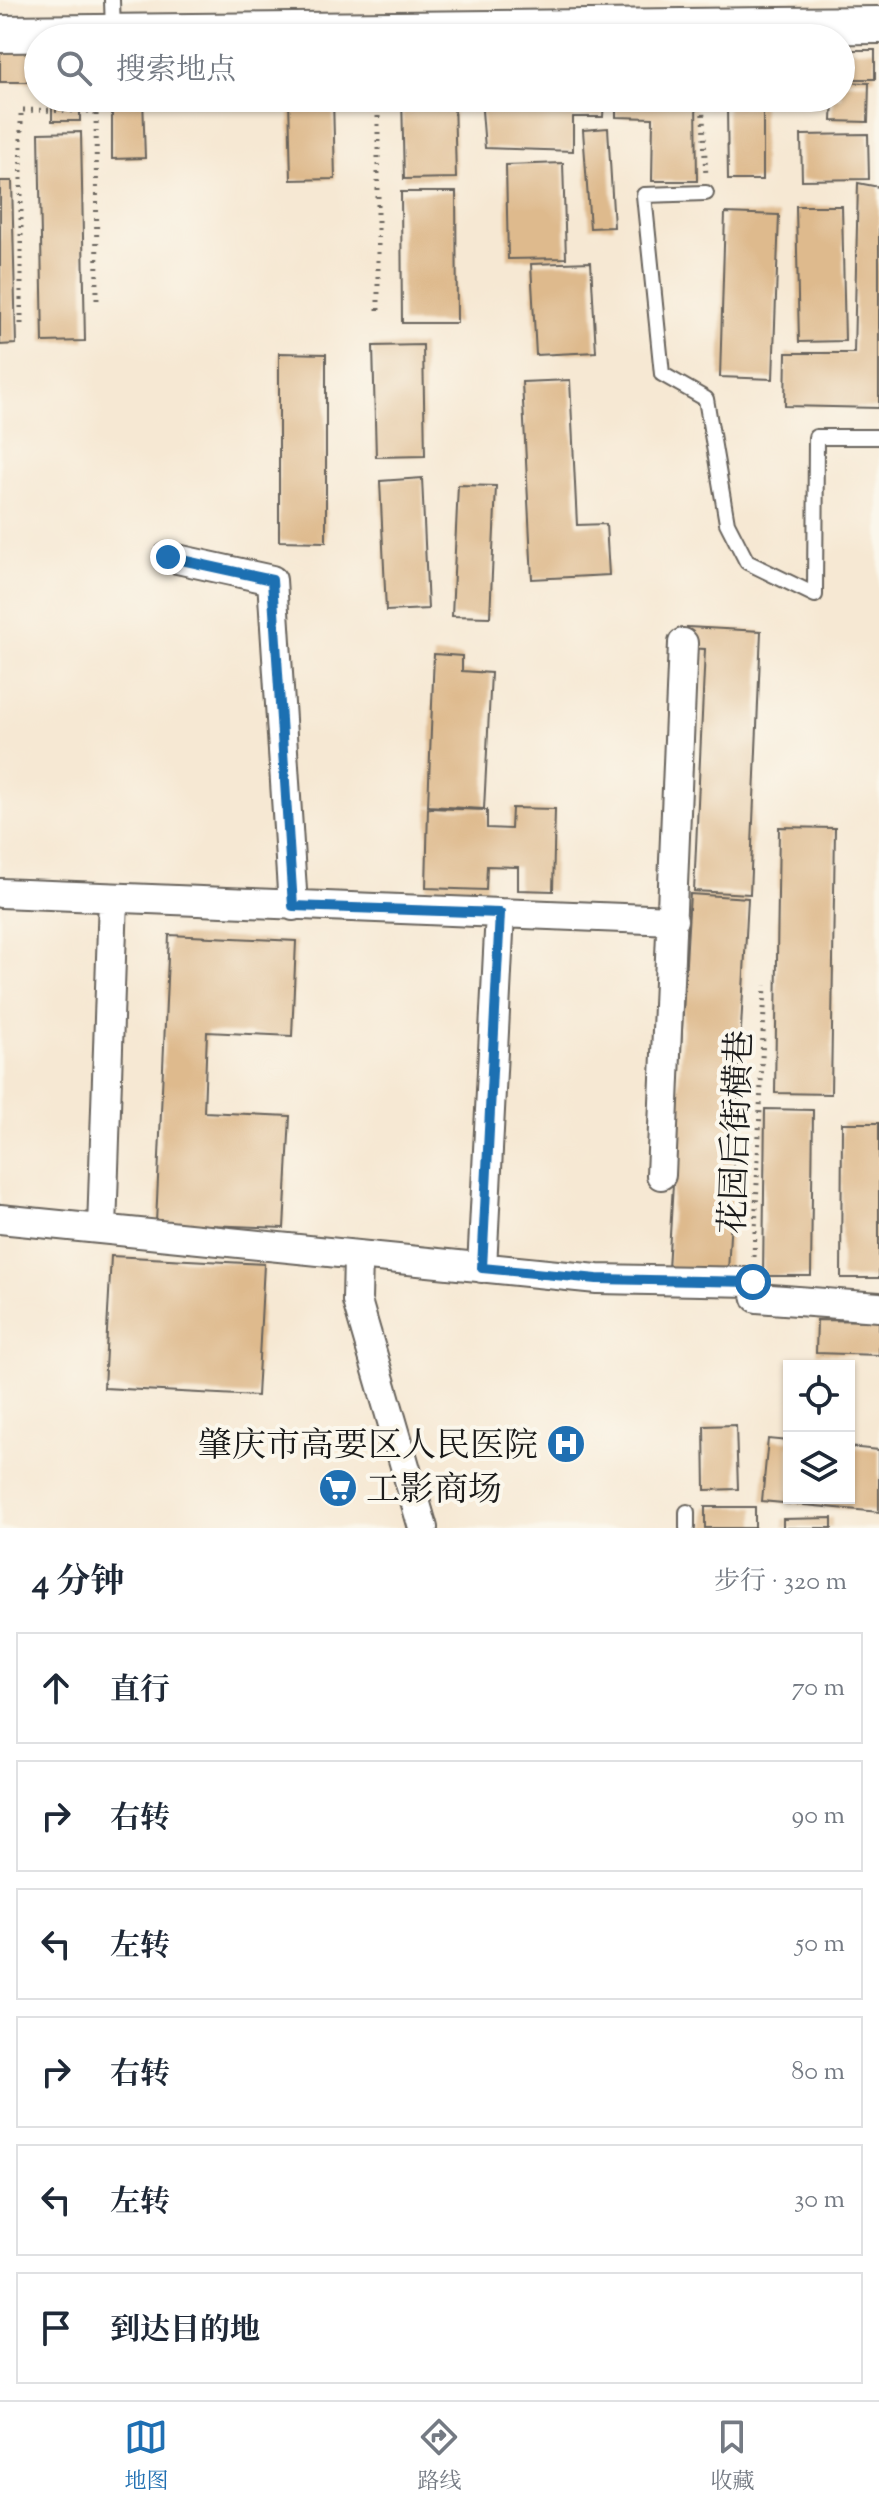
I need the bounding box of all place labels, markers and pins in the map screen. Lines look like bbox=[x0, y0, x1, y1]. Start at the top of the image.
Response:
place label: 肇庆市高要区人民医院 bbox=[198, 1423, 538, 1472]
hospital icon: 肇庆市高要区人民医院 bbox=[545, 1423, 587, 1465]
supermarket icon: 工影商场 bbox=[317, 1467, 359, 1509]
place label: 工影商场 bbox=[366, 1467, 502, 1516]

